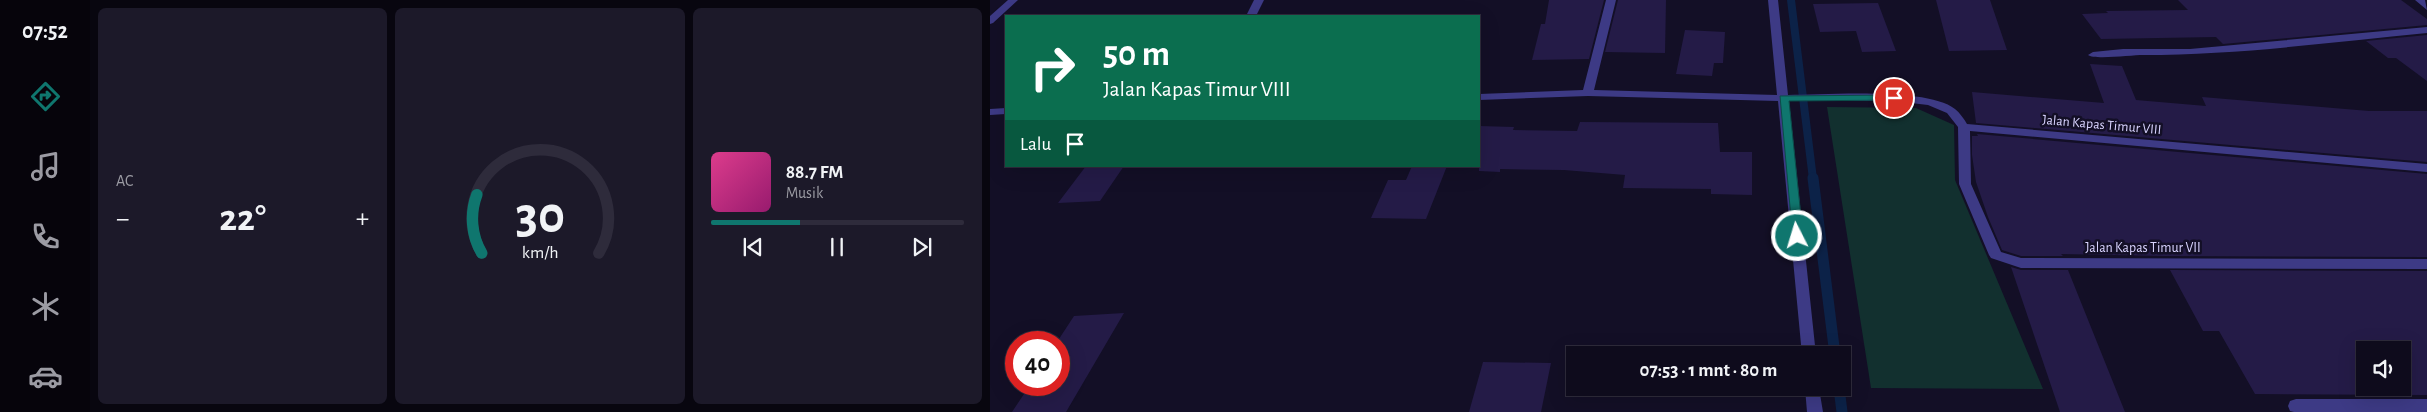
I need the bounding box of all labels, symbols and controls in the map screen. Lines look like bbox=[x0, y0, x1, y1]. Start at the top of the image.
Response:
text: 07:52 bbox=[22, 20, 68, 42]
icon: right bbox=[1020, 35, 1085, 100]
text: 50 m bbox=[1103, 37, 1170, 72]
pin bbox=[1873, 77, 1915, 119]
text: Jalan Kapas Timur VIII bbox=[1103, 78, 1291, 100]
icon: directions bbox=[28, 79, 63, 114]
icon: arrive bbox=[1880, 84, 1908, 112]
street label: Jalan Kapas Timur VIII bbox=[2042, 113, 2162, 137]
icon: arrive bbox=[1061, 130, 1089, 158]
text: Lalu bbox=[1020, 135, 1051, 154]
icon: music bbox=[28, 149, 63, 184]
text: 88.7 FM bbox=[786, 163, 843, 182]
text: AC bbox=[116, 173, 133, 189]
text: Musik bbox=[786, 185, 823, 201]
text: 30 bbox=[515, 190, 565, 242]
text: 22° bbox=[219, 200, 266, 238]
text: − bbox=[116, 205, 129, 233]
text: + bbox=[356, 205, 369, 233]
position arrow bbox=[1770, 209, 1822, 261]
icon: phone bbox=[28, 219, 63, 254]
icon: previous bbox=[739, 233, 767, 261]
icon: pause bbox=[823, 233, 851, 261]
icon: next bbox=[908, 233, 936, 261]
street label: Jalan Kapas Timur VII bbox=[2085, 241, 2201, 255]
text: km/h bbox=[522, 244, 558, 262]
icon: climate bbox=[28, 289, 63, 324]
speed limit sign: 40 bbox=[1005, 331, 1070, 396]
map controls bbox=[2356, 341, 2411, 396]
button: sound bbox=[2356, 341, 2411, 396]
icon: car bbox=[28, 359, 63, 394]
text: 07:53 · 1 mnt · 80 m bbox=[1640, 361, 1777, 380]

